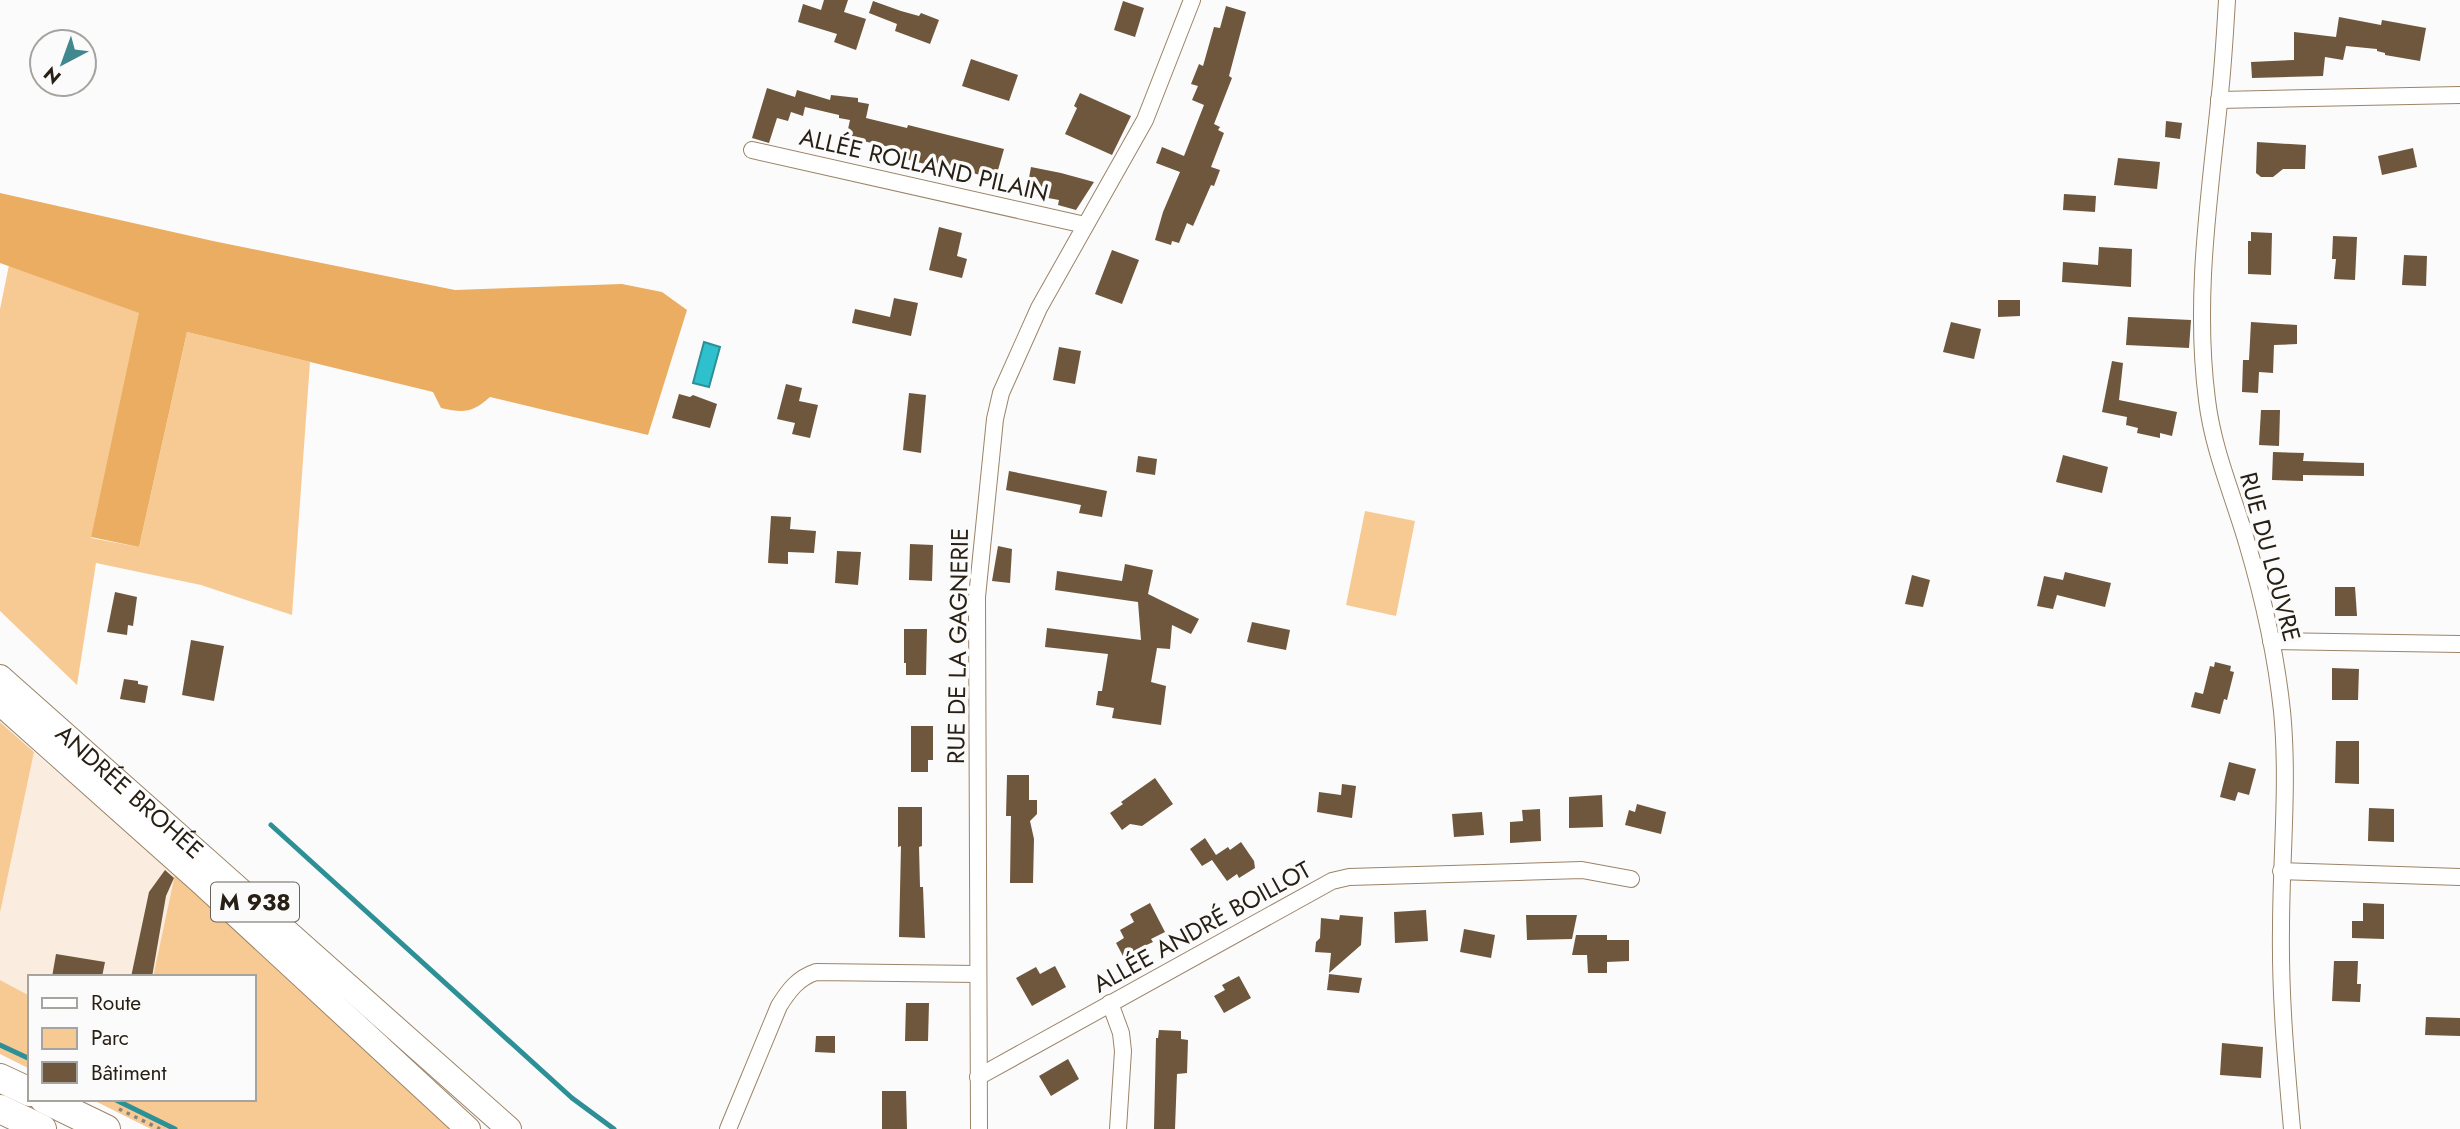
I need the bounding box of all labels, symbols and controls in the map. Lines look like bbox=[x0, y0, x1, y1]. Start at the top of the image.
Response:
north arrow bbox=[28, 28, 98, 98]
text: N bbox=[38, 60, 67, 91]
street label: ALLÉE ROLLAND PILAIN bbox=[796, 119, 1052, 210]
street label: RUE DU LOUVRE bbox=[2231, 468, 2310, 645]
street label: RUE DE LA GAGNERIE bbox=[938, 528, 977, 764]
street label: ANDRÉE BROHÉE bbox=[48, 716, 211, 867]
street label: ALLÉE ANDRÉ BOILLOT bbox=[1087, 852, 1317, 1001]
road number: M 938 bbox=[211, 882, 299, 922]
legend bbox=[28, 975, 256, 1101]
text: Route bbox=[91, 988, 141, 1018]
text: Parc bbox=[91, 1023, 129, 1053]
text: Bâtiment bbox=[91, 1058, 167, 1088]

